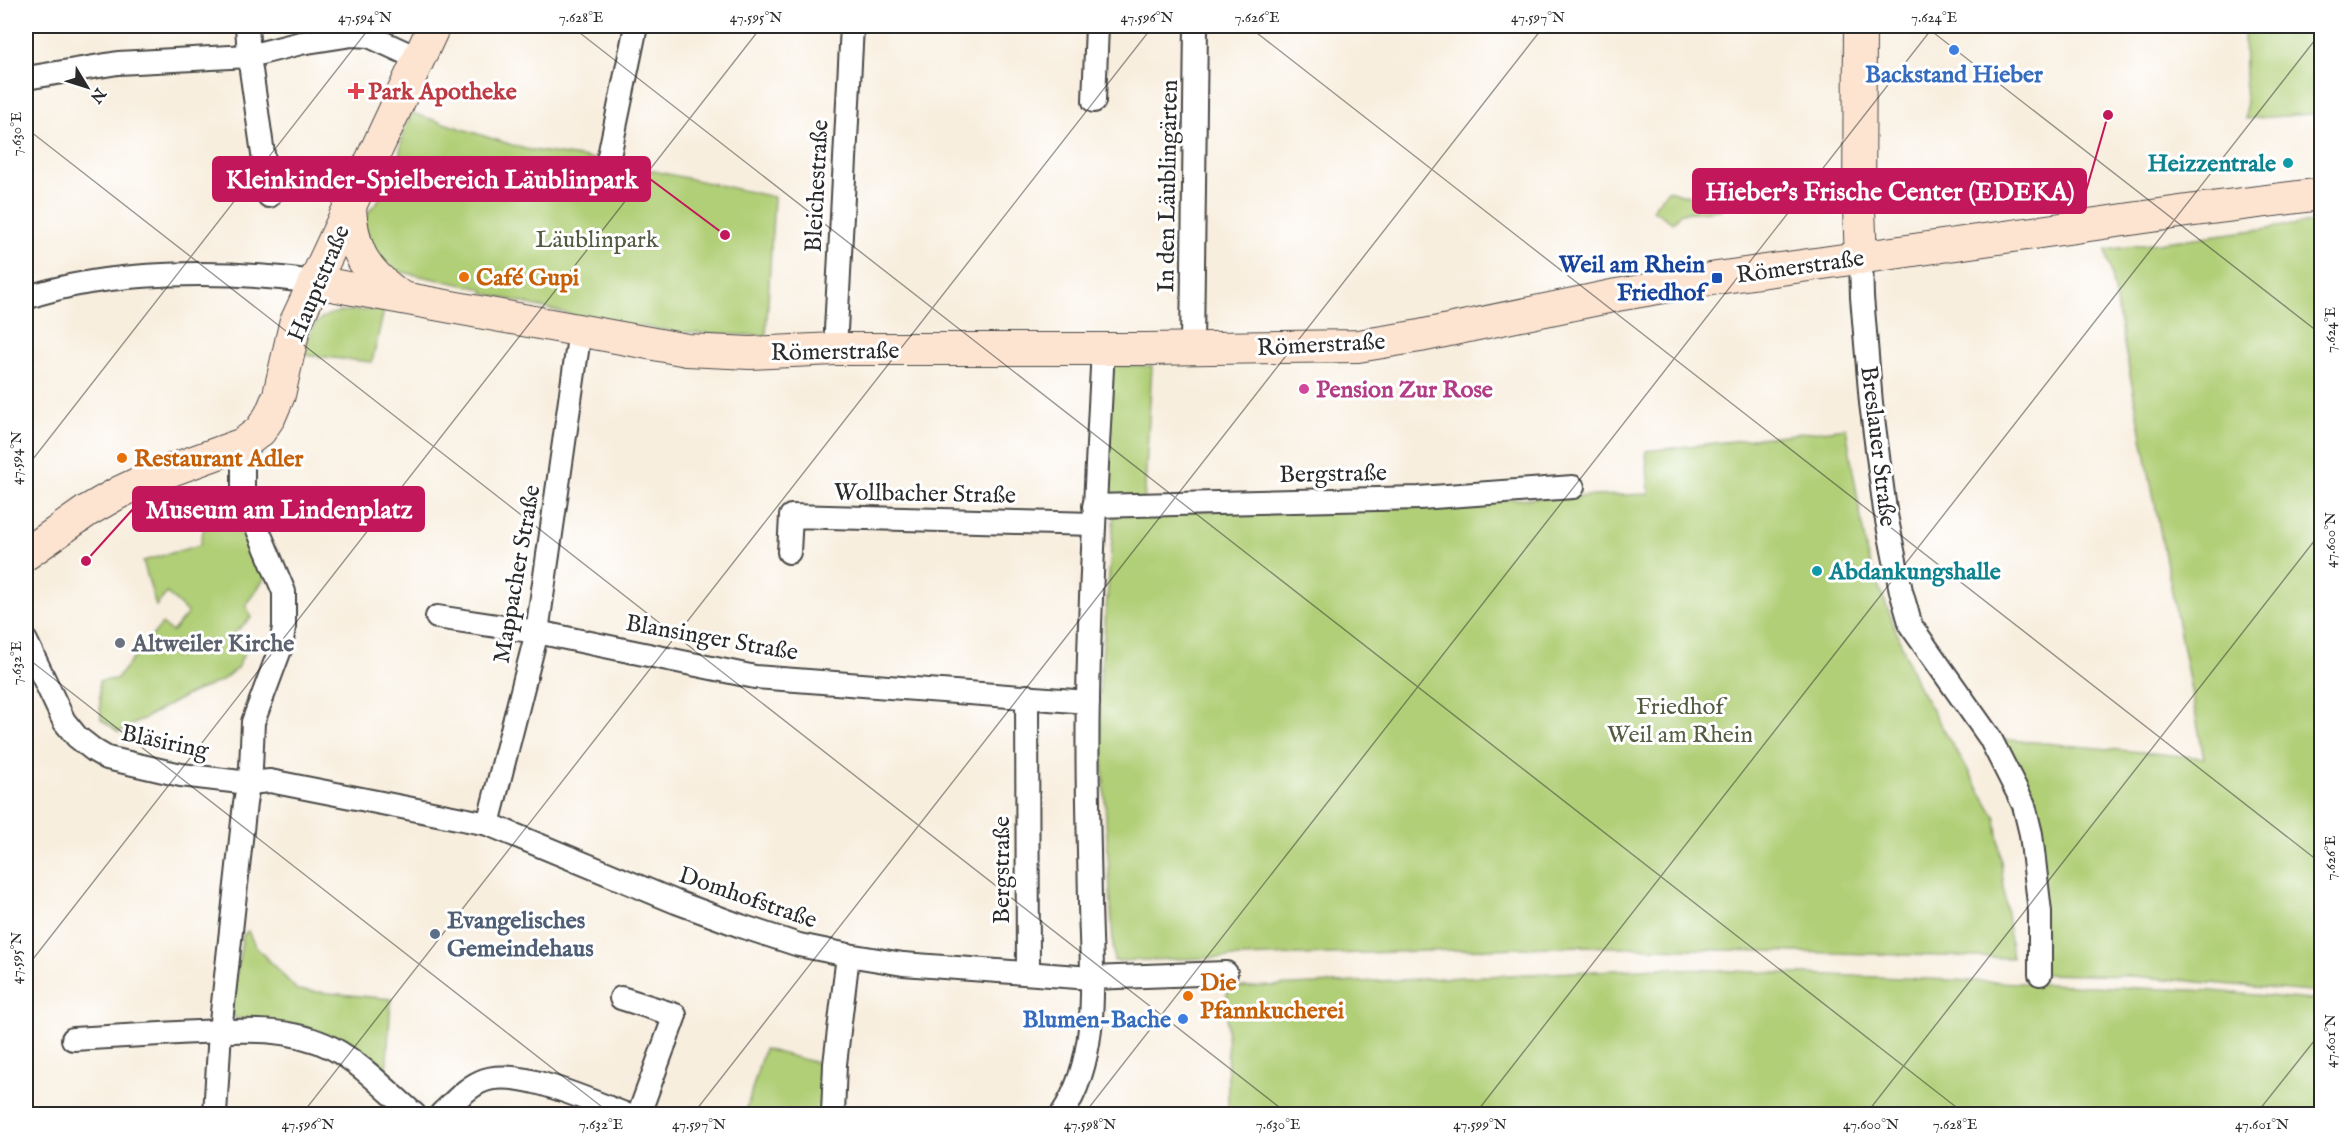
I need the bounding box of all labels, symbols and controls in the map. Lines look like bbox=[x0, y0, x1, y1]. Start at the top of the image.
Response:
text: 47.594°N bbox=[338, 8, 392, 27]
text: 7.628°E bbox=[559, 8, 603, 27]
text: 47.595°N bbox=[730, 8, 782, 27]
text: 47.596°N bbox=[1120, 8, 1174, 27]
text: 7.626°E bbox=[1234, 8, 1280, 27]
text: 47.597°N bbox=[1511, 8, 1565, 27]
text: 7.624°E bbox=[1911, 8, 1957, 27]
marker: Backstand Hieber bbox=[1947, 43, 1961, 57]
north arrow bbox=[57, 57, 117, 117]
place label: Backstand Hieber bbox=[1865, 60, 2043, 91]
place label: Park Apotheke bbox=[368, 77, 517, 108]
street label: In den Läublingärten bbox=[1151, 79, 1186, 293]
text: N bbox=[85, 83, 110, 107]
marker: Park Apotheke bbox=[349, 84, 363, 98]
text: 7.630°E bbox=[7, 112, 26, 156]
street label: Bleichestraße bbox=[799, 119, 836, 253]
place label: Heizzentrale bbox=[2147, 149, 2276, 180]
marker: Heizzentrale bbox=[2281, 156, 2295, 170]
callout: Kleinkinder-Spielbereich Läublinpark bbox=[213, 157, 650, 201]
text: Kleinkinder-Spielbereich Läublinpark bbox=[226, 164, 639, 197]
callout: Hieber's Frische Center (EDEKA) bbox=[1693, 169, 2086, 213]
text: Hieber's Frische Center (EDEKA) bbox=[1705, 176, 2075, 209]
street label: Hauptstraße bbox=[281, 220, 358, 347]
park label: Läublinpark bbox=[535, 225, 659, 256]
street label: Römerstraße bbox=[1734, 243, 1866, 292]
place label: Weil am Rhein Friedhof bbox=[1558, 250, 1709, 309]
place label: Café Gupi bbox=[476, 263, 580, 294]
marker: Café Gupi bbox=[457, 270, 471, 284]
marker: Weil am Rhein Friedhof bbox=[1710, 271, 1724, 285]
text: 7.624°E bbox=[2321, 307, 2340, 353]
street label: Römerstraße bbox=[1256, 327, 1386, 364]
street label: Römerstraße bbox=[770, 336, 900, 369]
street label: Breslauer Straße bbox=[1852, 364, 1903, 528]
place label: Pension Zur Rose bbox=[1316, 375, 1493, 406]
marker: Pension Zur Rose bbox=[1297, 382, 1311, 396]
text: 47.594°N bbox=[7, 431, 26, 485]
place label: Restaurant Adler bbox=[134, 444, 304, 475]
marker: Restaurant Adler bbox=[115, 451, 129, 465]
street label: Bergstraße bbox=[1279, 458, 1387, 491]
street label: Wollbacher Straße bbox=[834, 477, 1016, 512]
street label: Mappacher Straße bbox=[487, 483, 548, 666]
callout: Museum am Lindenplatz bbox=[133, 487, 424, 531]
text: Museum am Lindenplatz bbox=[145, 494, 413, 527]
text: 47.600°N bbox=[2321, 512, 2340, 568]
place label: Abdankungshalle bbox=[1828, 557, 2001, 588]
marker: Abdankungshalle bbox=[1810, 564, 1824, 578]
street label: Blansinger Straße bbox=[623, 608, 800, 669]
place label: Altweiler Kirche bbox=[131, 629, 294, 660]
marker: Altweiler Kirche bbox=[113, 636, 127, 650]
text: 7.632°E bbox=[7, 641, 26, 685]
park label: Friedhof Weil am Rhein bbox=[1607, 692, 1753, 751]
street label: Bläsiring bbox=[118, 718, 212, 767]
street label: Bergstraße bbox=[987, 816, 1018, 924]
text: 7.626°E bbox=[2321, 835, 2340, 881]
street label: Domhofstraße bbox=[674, 860, 821, 937]
place label: Evangelisches Gemeindehaus bbox=[447, 906, 594, 965]
marker: Evangelisches Gemeindehaus bbox=[428, 927, 442, 941]
text: 47.595°N bbox=[7, 932, 26, 984]
place label: Die Pfannkucherei bbox=[1200, 968, 1345, 1027]
marker: Die Pfannkucherei bbox=[1181, 989, 1195, 1003]
place label: Blumen-Bache bbox=[1023, 1005, 1171, 1036]
marker: Blumen-Bache bbox=[1176, 1012, 1190, 1026]
text: 47.601°N bbox=[2321, 1014, 2340, 1068]
text: 47.596°N bbox=[281, 1115, 335, 1134]
text: 7.632°E bbox=[579, 1115, 623, 1134]
text: 47.597°N bbox=[672, 1115, 726, 1134]
text: 47.598°N bbox=[1064, 1115, 1116, 1134]
text: 7.630°E bbox=[1256, 1115, 1300, 1134]
text: 47.599°N bbox=[1453, 1115, 1507, 1134]
text: 47.600°N bbox=[1843, 1115, 1899, 1134]
text: 7.628°E bbox=[1933, 1115, 1977, 1134]
text: 47.601°N bbox=[2235, 1115, 2289, 1134]

